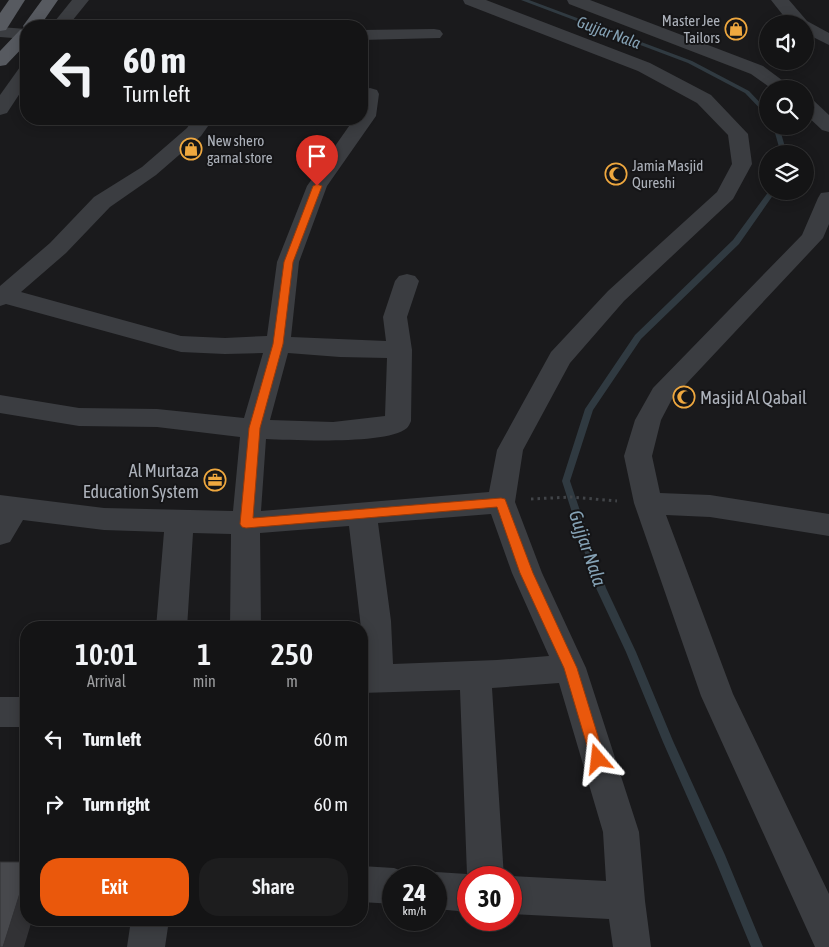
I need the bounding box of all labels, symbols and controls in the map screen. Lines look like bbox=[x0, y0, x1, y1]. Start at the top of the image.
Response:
water label: Gujjar Nala bbox=[574, 12, 644, 53]
place label: Master Jee Tailors bbox=[662, 12, 720, 46]
map controls bbox=[759, 15, 814, 200]
button: sound bbox=[759, 15, 814, 70]
shop icon: Master Jee Tailors bbox=[724, 17, 748, 41]
icon: left bbox=[40, 40, 105, 105]
text: 60 m bbox=[123, 40, 186, 80]
button: search bbox=[759, 80, 814, 135]
text: Turn left bbox=[123, 81, 190, 107]
place label: New shero garnal store bbox=[207, 132, 273, 166]
pin bbox=[296, 135, 338, 186]
shop icon: New shero garnal store bbox=[179, 137, 203, 161]
icon: arrive bbox=[303, 142, 331, 170]
button: layers bbox=[759, 145, 814, 200]
place label: Jamia Masjid Qureshi bbox=[632, 157, 703, 191]
mosque icon: Jamia Masjid Qureshi bbox=[604, 162, 628, 186]
mosque icon: Masjid Al Qabail bbox=[672, 385, 696, 409]
place label: Masjid Al Qabail bbox=[700, 387, 807, 408]
place label: Al Murtaza Education System bbox=[83, 460, 199, 502]
office icon: Al Murtaza Education System bbox=[203, 468, 227, 492]
water label: Gujjar Nala bbox=[565, 507, 611, 589]
text: 10:01 bbox=[75, 637, 138, 671]
text: 1 bbox=[197, 637, 211, 671]
text: 250 bbox=[271, 637, 313, 671]
text: Arrival bbox=[87, 672, 126, 690]
text: min bbox=[193, 672, 216, 690]
text: m bbox=[286, 672, 298, 690]
icon: left bbox=[40, 725, 68, 753]
text: Turn left bbox=[83, 728, 141, 750]
text: 60 m bbox=[314, 728, 348, 750]
position arrow bbox=[571, 732, 623, 784]
icon: right bbox=[40, 790, 68, 818]
text: Turn right bbox=[83, 793, 150, 815]
text: 60 m bbox=[314, 793, 348, 815]
button: Exit bbox=[40, 858, 189, 916]
button: Share bbox=[199, 858, 348, 916]
speed limit sign: 30 bbox=[457, 866, 522, 931]
text: 24 bbox=[403, 878, 426, 906]
text: km/h bbox=[403, 904, 426, 918]

